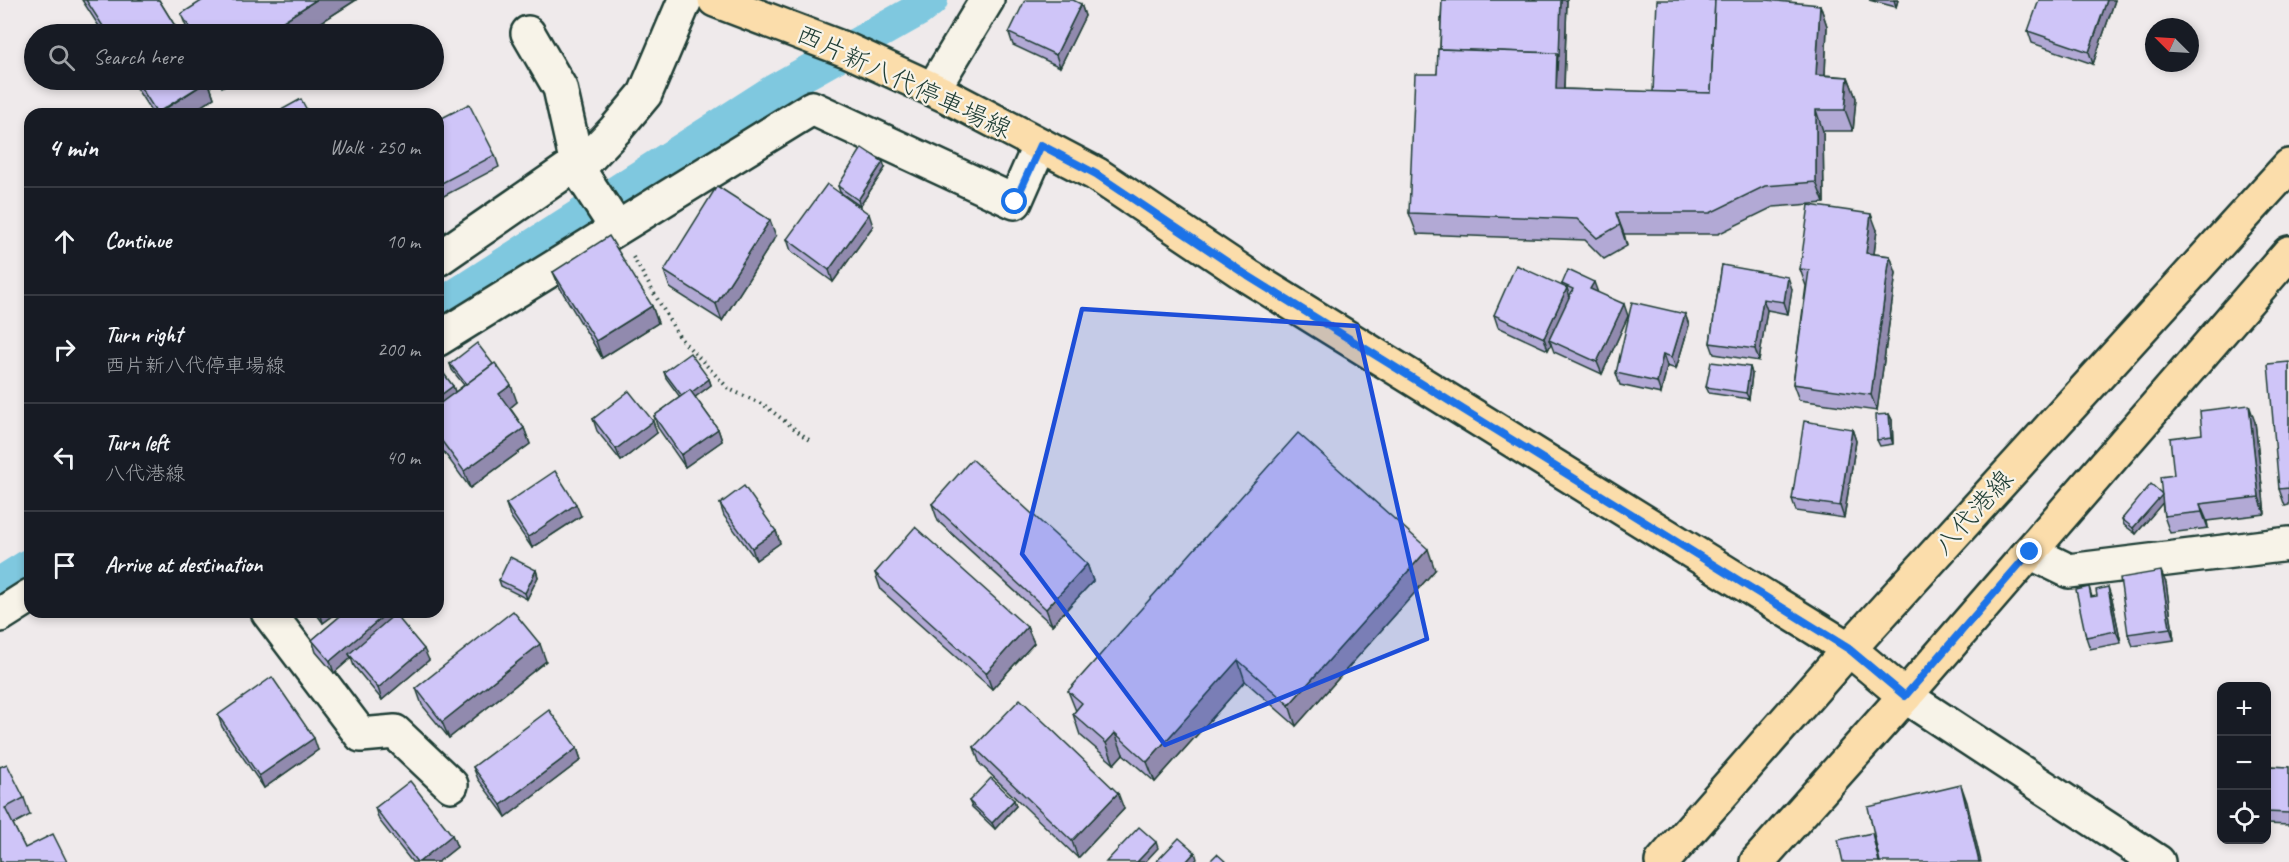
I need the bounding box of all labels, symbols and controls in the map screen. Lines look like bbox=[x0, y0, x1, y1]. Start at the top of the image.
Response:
street label: 西片新八代停車場線 bbox=[791, 17, 1017, 146]
north arrow bbox=[2145, 18, 2199, 72]
search box bbox=[24, 24, 444, 90]
icon: search bbox=[45, 41, 78, 74]
text: Search here bbox=[93, 43, 183, 71]
text: 4 min bbox=[48, 131, 98, 164]
text: Walk · 250 m bbox=[330, 135, 420, 160]
route start bbox=[1001, 188, 1027, 214]
icon: ahead bbox=[48, 225, 81, 258]
text: Continue bbox=[105, 227, 171, 255]
text: 10 m bbox=[386, 229, 420, 254]
text: Turn right bbox=[105, 321, 182, 349]
icon: right bbox=[48, 333, 81, 366]
text: 200 m bbox=[377, 337, 420, 362]
text: 西片新八代停車場線 bbox=[105, 353, 285, 378]
text: Turn left bbox=[105, 429, 169, 457]
icon: left bbox=[48, 441, 81, 474]
text: 40 m bbox=[386, 445, 420, 470]
text: 八代港線 bbox=[105, 461, 185, 486]
street label: 八代港線 bbox=[1926, 463, 2020, 562]
route end bbox=[2016, 538, 2042, 564]
icon: arrive bbox=[48, 549, 81, 582]
text: Arrive at destination bbox=[105, 551, 262, 579]
map controls bbox=[2217, 682, 2271, 844]
button: + bbox=[2217, 682, 2271, 736]
button: − bbox=[2217, 736, 2271, 790]
button: locate bbox=[2217, 790, 2271, 844]

